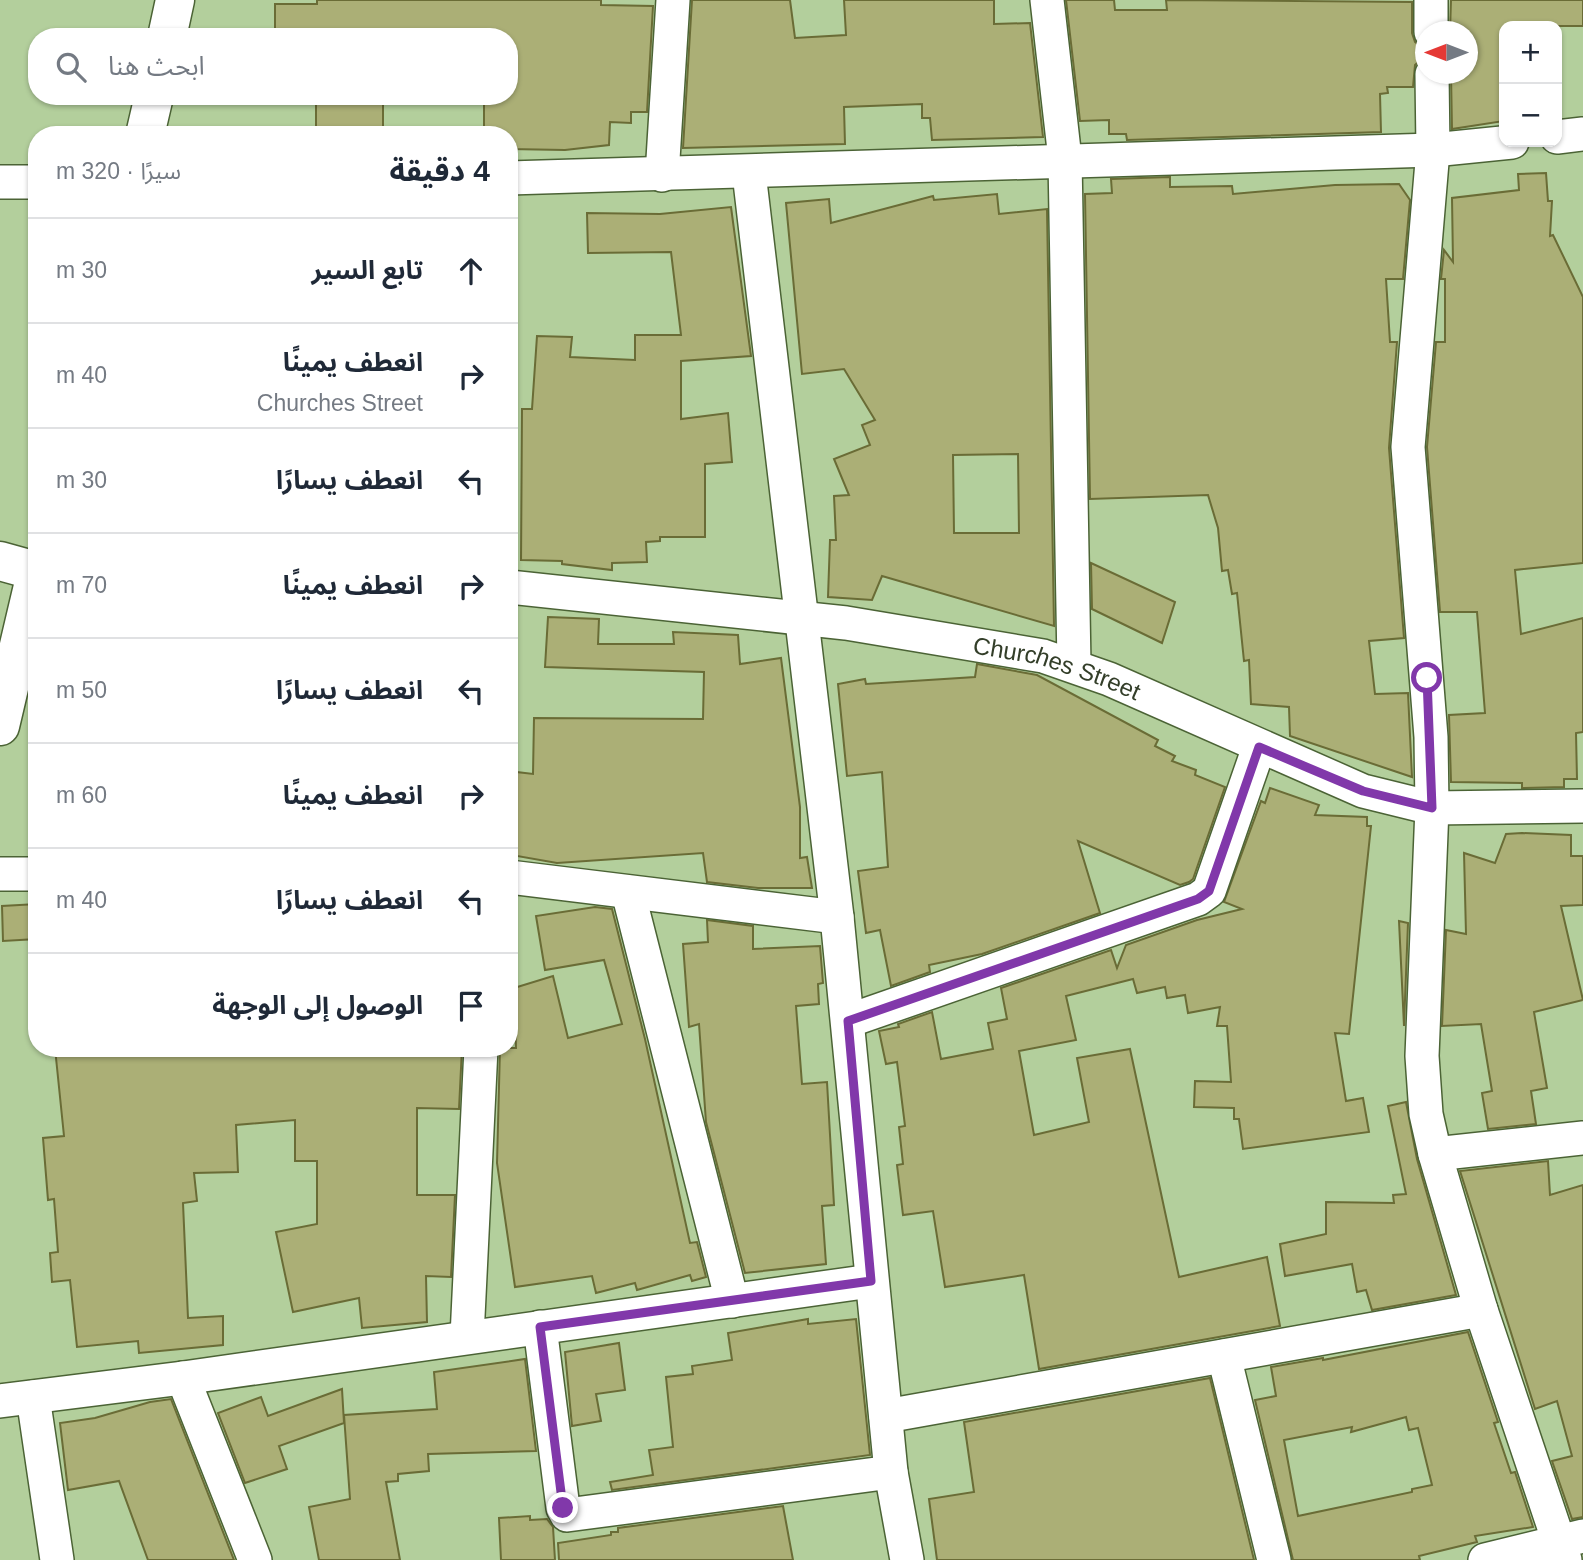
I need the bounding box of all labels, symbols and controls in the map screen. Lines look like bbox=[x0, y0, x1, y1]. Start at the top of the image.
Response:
north arrow bbox=[1415, 21, 1478, 84]
map controls bbox=[1499, 21, 1562, 147]
button: + bbox=[1499, 21, 1562, 84]
search box bbox=[28, 28, 518, 105]
icon: search bbox=[52, 48, 90, 86]
text: ابحث هنا bbox=[108, 51, 205, 81]
button: − bbox=[1499, 84, 1562, 147]
text: 4 دقيقة bbox=[389, 154, 490, 187]
text: سيرًا · 320 m bbox=[56, 158, 181, 184]
icon: ahead bbox=[452, 252, 490, 290]
text: تابع السير bbox=[311, 255, 423, 285]
text: 30 m bbox=[56, 257, 107, 283]
text: انعطف يمينًا bbox=[283, 347, 423, 377]
icon: right bbox=[452, 357, 490, 395]
text: 40 m bbox=[56, 362, 107, 388]
text: Churches Street bbox=[257, 390, 423, 416]
icon: left bbox=[452, 462, 490, 500]
text: انعطف يسارًا bbox=[276, 465, 423, 495]
text: 30 m bbox=[56, 467, 107, 493]
icon: right bbox=[452, 567, 490, 605]
text: انعطف يمينًا bbox=[283, 570, 423, 600]
text: 70 m bbox=[56, 572, 107, 598]
street label: Churches Street bbox=[971, 631, 1145, 705]
route start bbox=[1411, 662, 1442, 693]
icon: left bbox=[452, 672, 490, 710]
text: انعطف يسارًا bbox=[276, 675, 423, 705]
text: 50 m bbox=[56, 677, 107, 703]
icon: right bbox=[452, 777, 490, 815]
text: انعطف يمينًا bbox=[283, 780, 423, 810]
text: 60 m bbox=[56, 782, 107, 808]
icon: left bbox=[452, 882, 490, 920]
text: انعطف يسارًا bbox=[276, 885, 423, 915]
text: 40 m bbox=[56, 887, 107, 913]
icon: arrive bbox=[452, 987, 490, 1025]
text: الوصول إلى الوجهة bbox=[212, 990, 423, 1020]
route end bbox=[547, 1492, 578, 1523]

